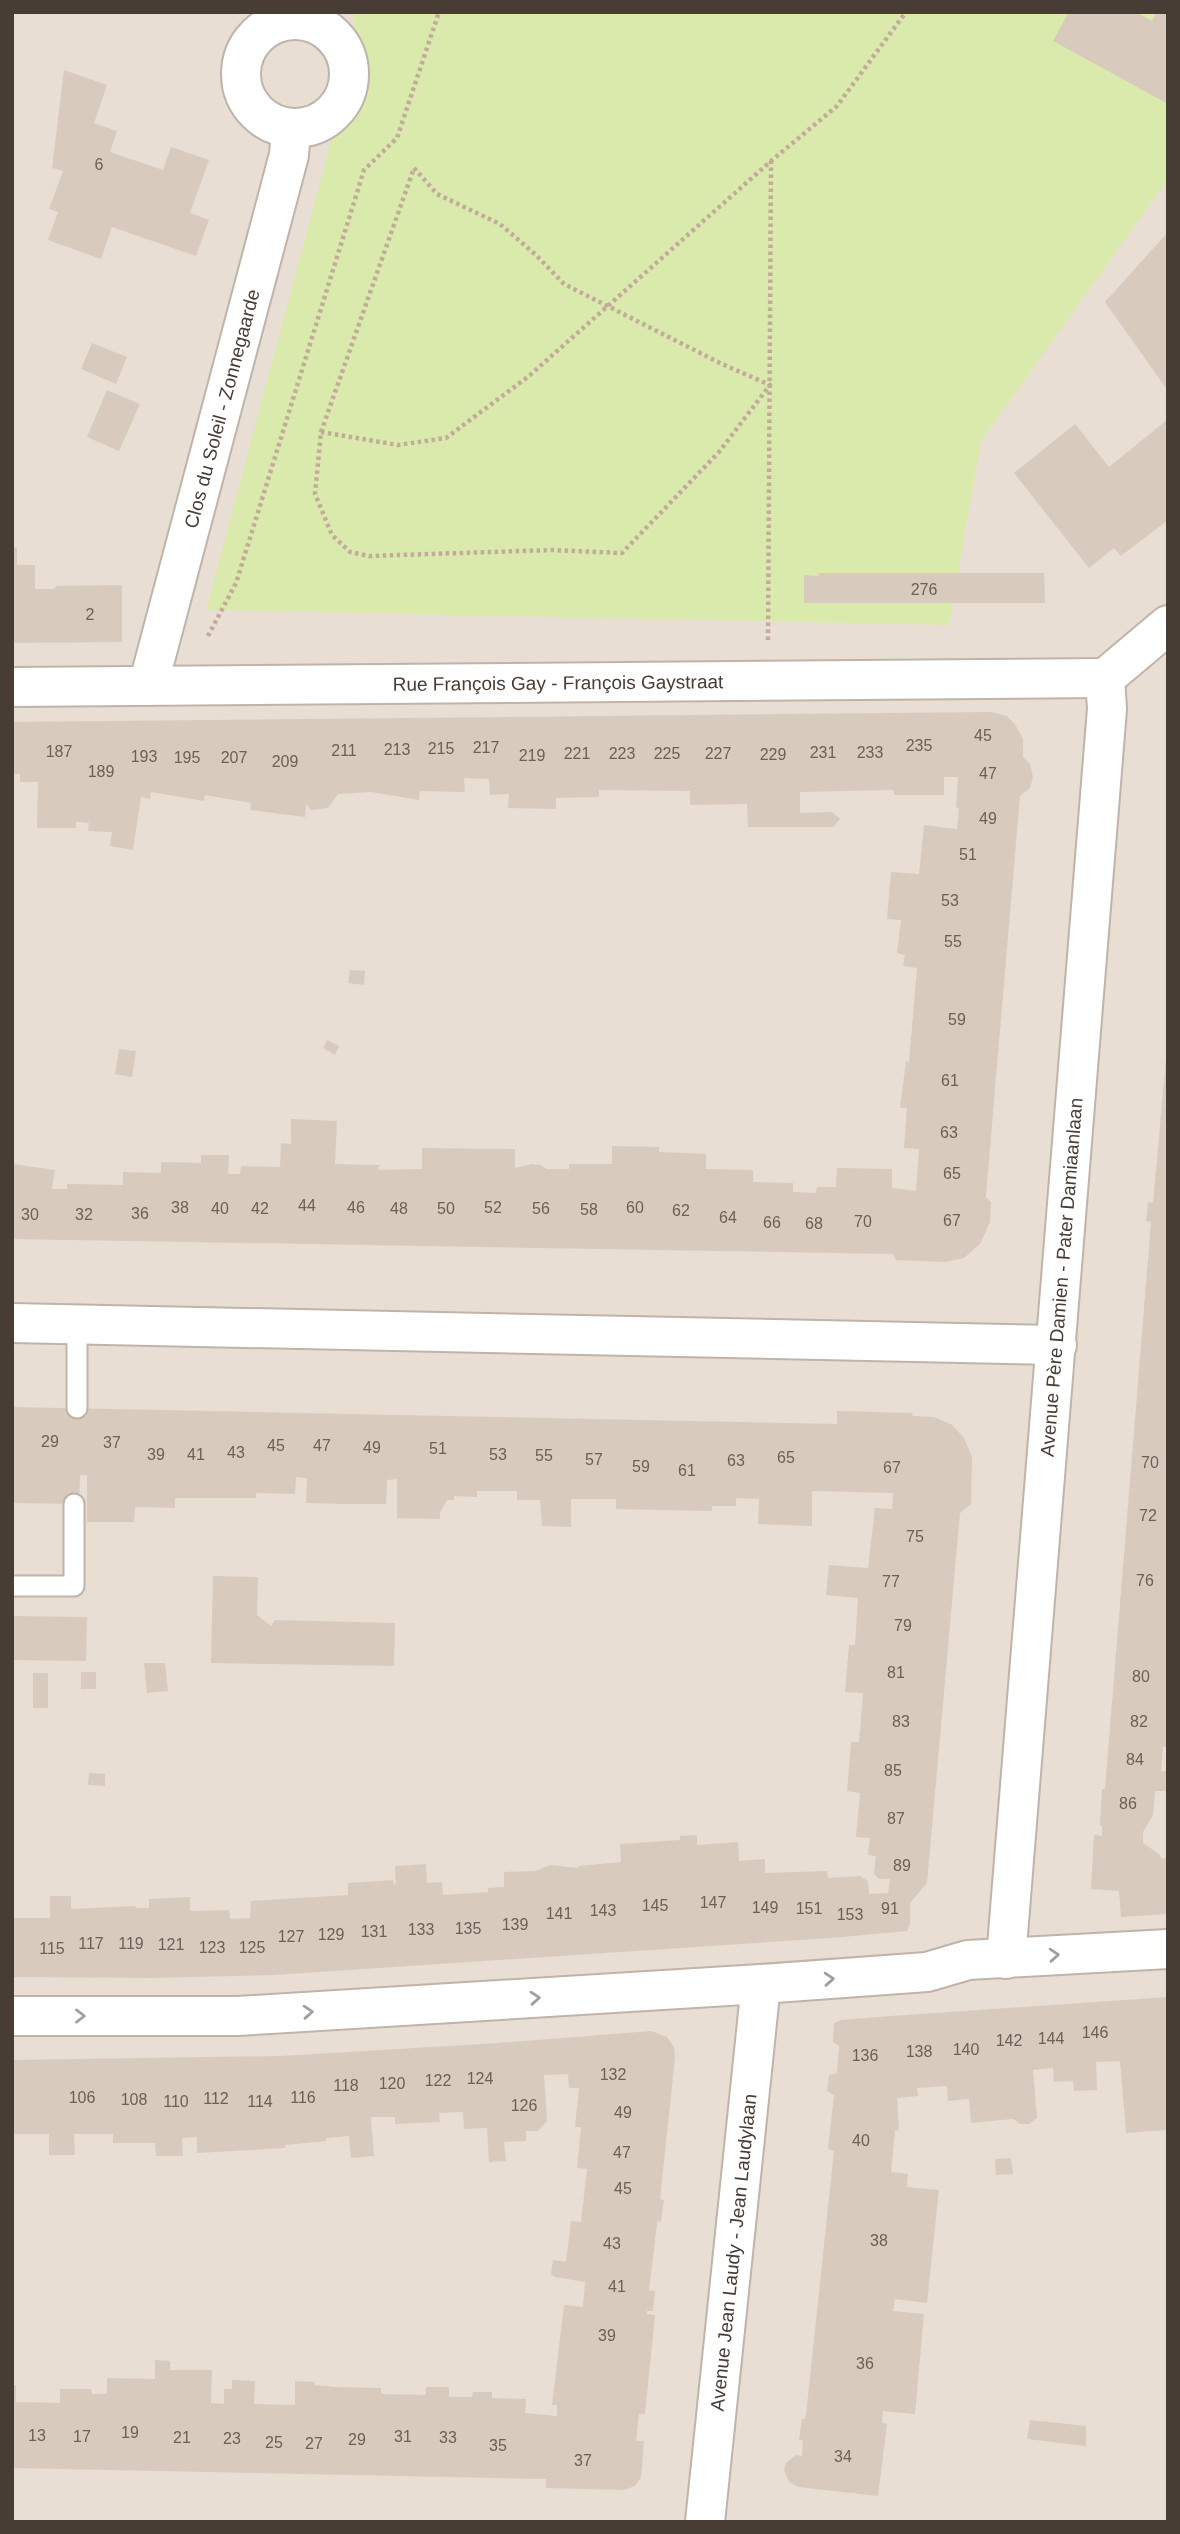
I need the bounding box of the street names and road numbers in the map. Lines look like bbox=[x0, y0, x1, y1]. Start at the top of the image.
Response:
street label: Clos du Soleil - Zonnegaarde bbox=[180, 287, 263, 530]
street label: Rue François Gay - François Gaystraat bbox=[393, 671, 724, 694]
street label: Avenue Père Damien - Pater Damiaanlaan bbox=[1036, 1097, 1086, 1458]
street label: Avenue Jean Laudy - Jean Laudylaan bbox=[706, 2093, 760, 2412]

